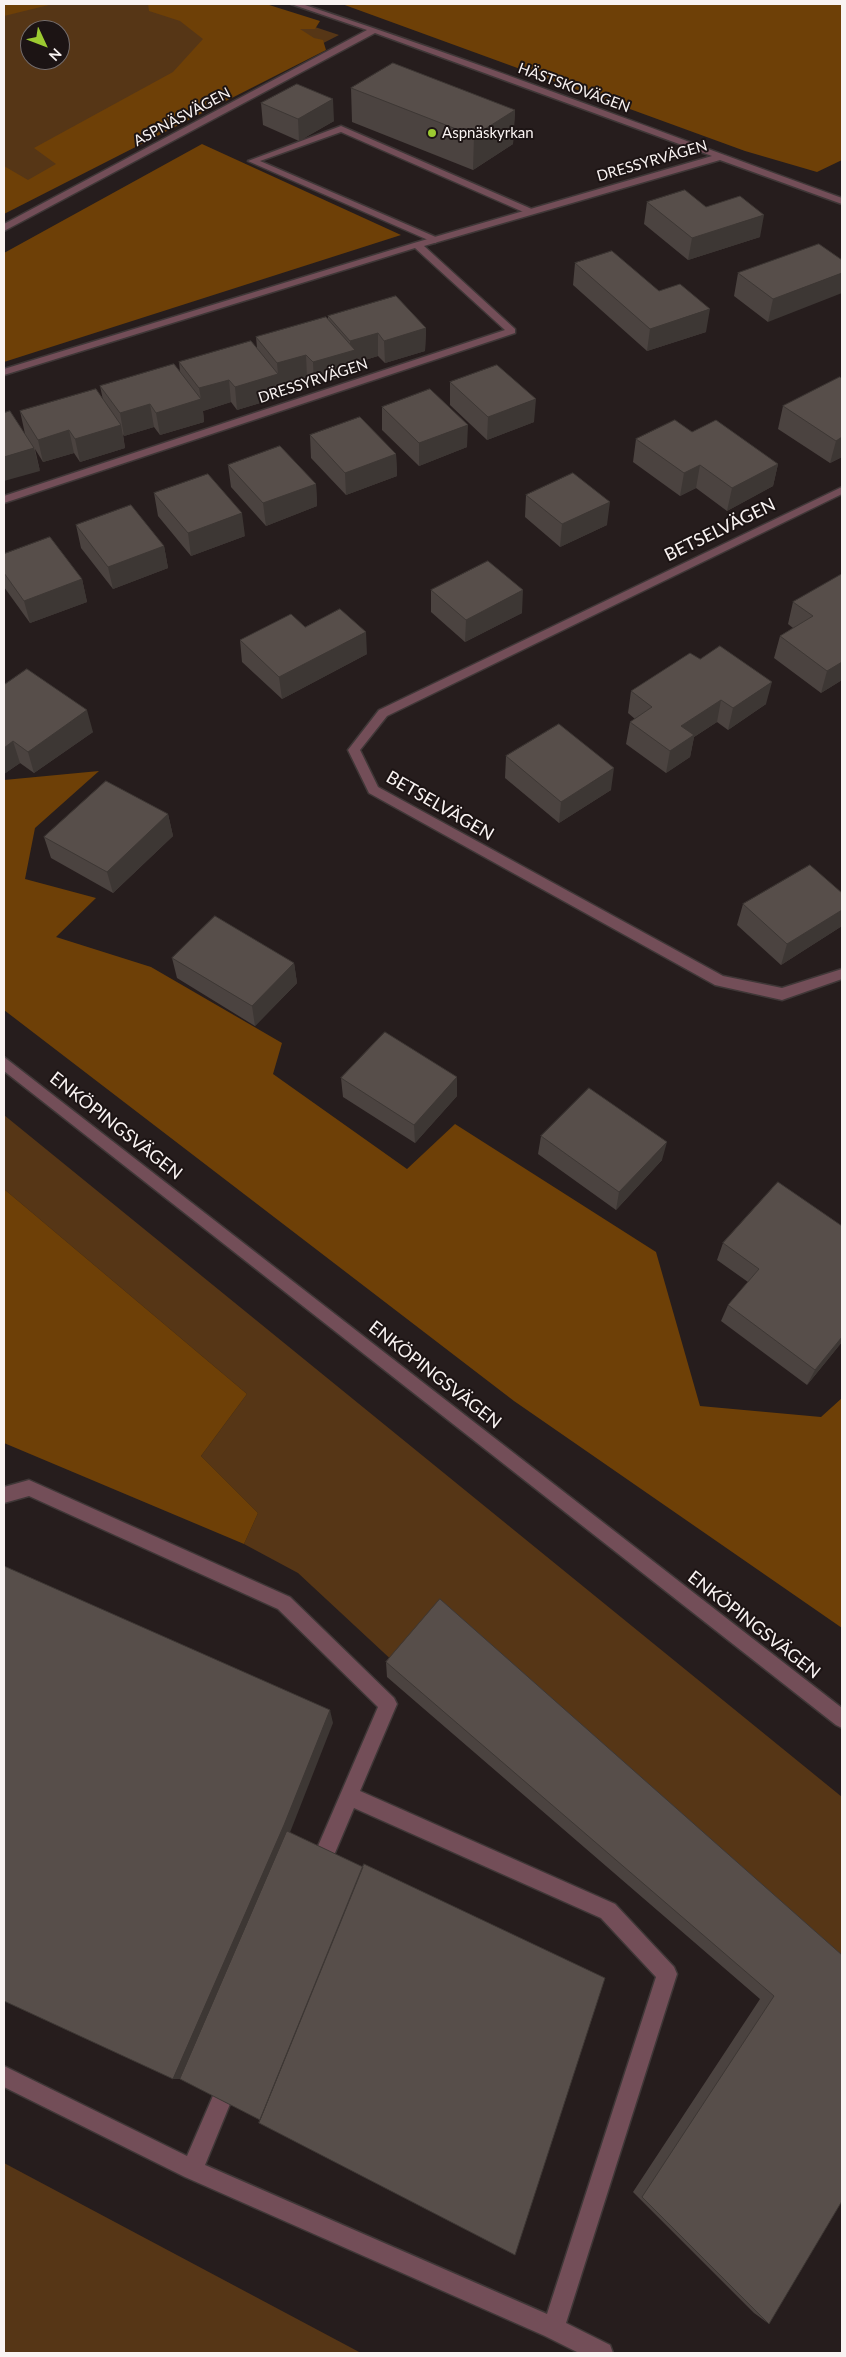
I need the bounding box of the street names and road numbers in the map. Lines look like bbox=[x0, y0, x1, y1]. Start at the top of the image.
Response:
street label: HÄSTSKOVÄGEN bbox=[515, 59, 633, 117]
street label: ASPNÄSVÄGEN bbox=[130, 84, 234, 150]
street label: DRESSYRVÄGEN bbox=[595, 137, 709, 185]
street label: DRESSYRVÄGEN bbox=[256, 355, 370, 407]
street label: BETSELVÄGEN bbox=[661, 494, 779, 566]
street label: BETSELVÄGEN bbox=[382, 766, 498, 846]
street label: ENKÖPINGSVÄGEN bbox=[45, 1068, 187, 1184]
street label: ENKÖPINGSVÄGEN bbox=[364, 1317, 506, 1433]
street label: ENKÖPINGSVÄGEN bbox=[683, 1567, 825, 1683]

